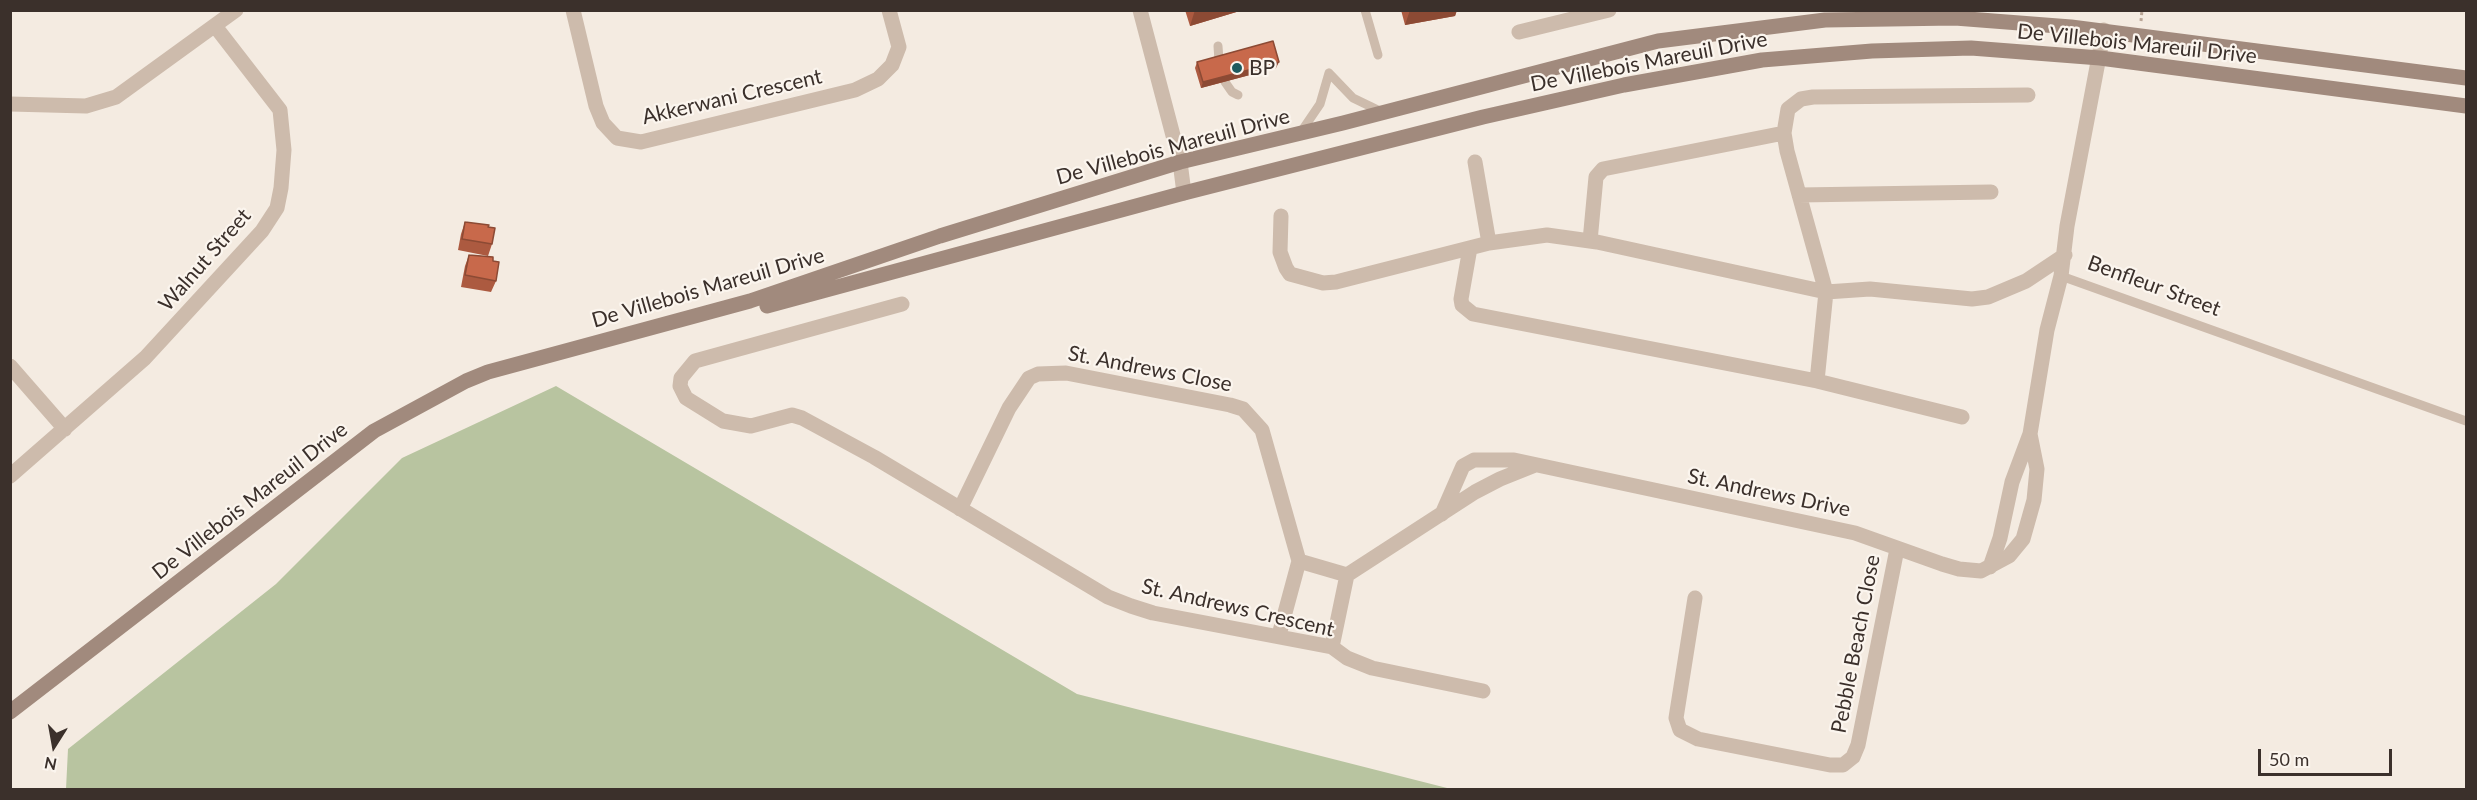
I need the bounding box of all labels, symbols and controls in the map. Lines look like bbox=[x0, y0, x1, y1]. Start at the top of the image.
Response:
street label: De Villebois Mareuil Drive bbox=[2016, 19, 2258, 69]
street label: De Villebois Mareuil Drive bbox=[1528, 27, 1770, 97]
place label: BP bbox=[1249, 55, 1275, 81]
marker: BP bbox=[1230, 61, 1244, 75]
street label: Akkerwani Crescent bbox=[640, 64, 824, 130]
street label: De Villebois Mareuil Drive bbox=[1053, 104, 1293, 190]
street label: Walnut Street bbox=[154, 204, 256, 316]
street label: De Villebois Mareuil Drive bbox=[589, 243, 827, 333]
street label: Benfleur Street bbox=[2084, 250, 2224, 322]
street label: St. Andrews Close bbox=[1066, 341, 1234, 397]
street label: De Villebois Mareuil Drive bbox=[147, 417, 353, 585]
street label: St. Andrews Drive bbox=[1685, 463, 1853, 523]
street label: Pebble Beach Close bbox=[1826, 553, 1886, 735]
street label: St. Andrews Crescent bbox=[1139, 574, 1337, 642]
north arrow bbox=[24, 716, 84, 776]
scale bar bbox=[2261, 737, 2394, 775]
text: 50 m bbox=[2269, 748, 2309, 770]
text: N bbox=[43, 754, 58, 775]

